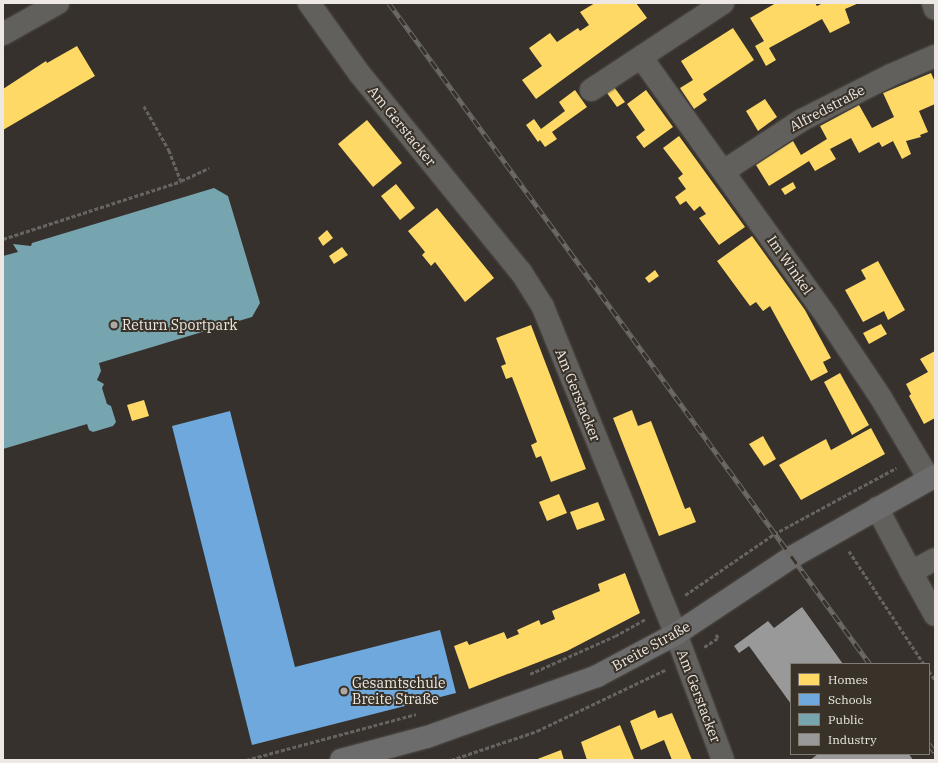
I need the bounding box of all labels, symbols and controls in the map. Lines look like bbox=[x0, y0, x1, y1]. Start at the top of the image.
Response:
street label: Alfredstraße bbox=[786, 81, 868, 135]
street label: Am Gerstacker bbox=[365, 83, 439, 169]
street label: Im Winkel bbox=[764, 232, 816, 298]
place label: Return Sportpark bbox=[122, 317, 238, 333]
marker: Return Sportpark bbox=[109, 320, 119, 330]
street label: Am Gerstacker bbox=[552, 346, 604, 444]
street label: Breite Straße bbox=[609, 618, 693, 674]
street label: Am Gerstacker bbox=[674, 647, 724, 745]
legend bbox=[790, 663, 930, 755]
text: Homes bbox=[828, 672, 868, 687]
place label: Gesamtschule Breite Straße bbox=[352, 675, 446, 708]
marker: Gesamtschule Breite Straße bbox=[339, 686, 349, 696]
text: Schools bbox=[828, 692, 872, 707]
text: Public bbox=[828, 712, 864, 727]
text: Industry bbox=[828, 732, 877, 747]

